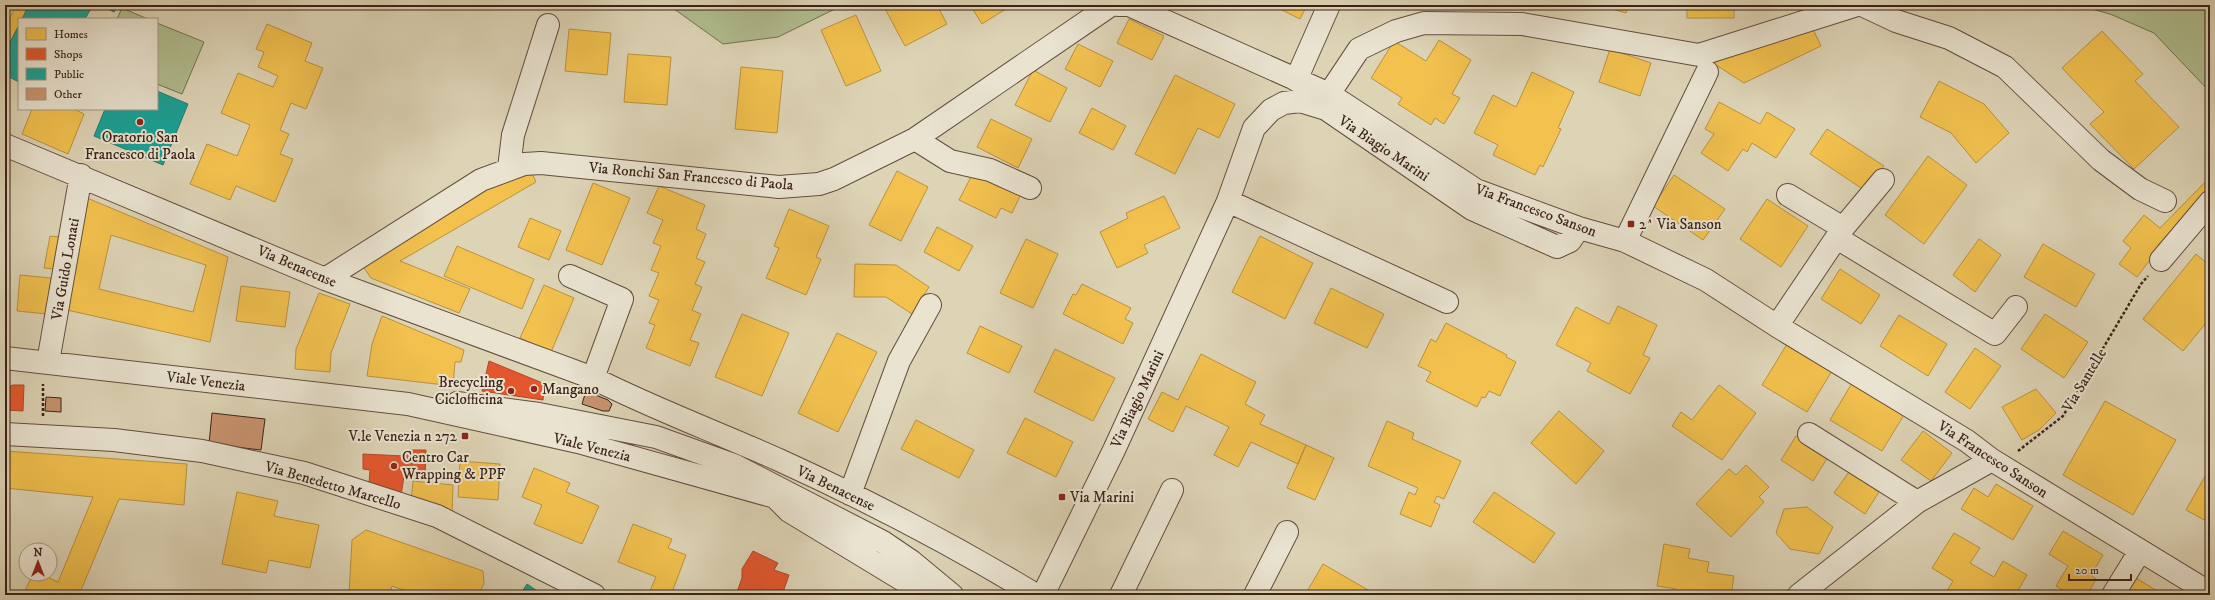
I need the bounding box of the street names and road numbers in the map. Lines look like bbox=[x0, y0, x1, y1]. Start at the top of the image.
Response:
street label: Via Biagio Marini bbox=[1334, 111, 1433, 186]
street label: Via Ronchi San Francesco di Paola bbox=[587, 158, 795, 195]
street label: Via Francesco Sanson bbox=[1472, 179, 1599, 241]
street label: Via Guido Lonati bbox=[47, 216, 84, 323]
street label: Via Benacense bbox=[253, 241, 339, 292]
street label: Via Santelle bbox=[2057, 345, 2111, 416]
street label: Via Biagio Marini bbox=[1106, 347, 1168, 452]
street label: Viale Venezia bbox=[165, 367, 247, 396]
street label: Via Francesco Sanson bbox=[1933, 416, 2052, 502]
street label: Viale Venezia bbox=[550, 428, 633, 466]
street label: Via Benedetto Marcello bbox=[262, 457, 403, 514]
street label: Via Benacense bbox=[793, 461, 878, 516]

